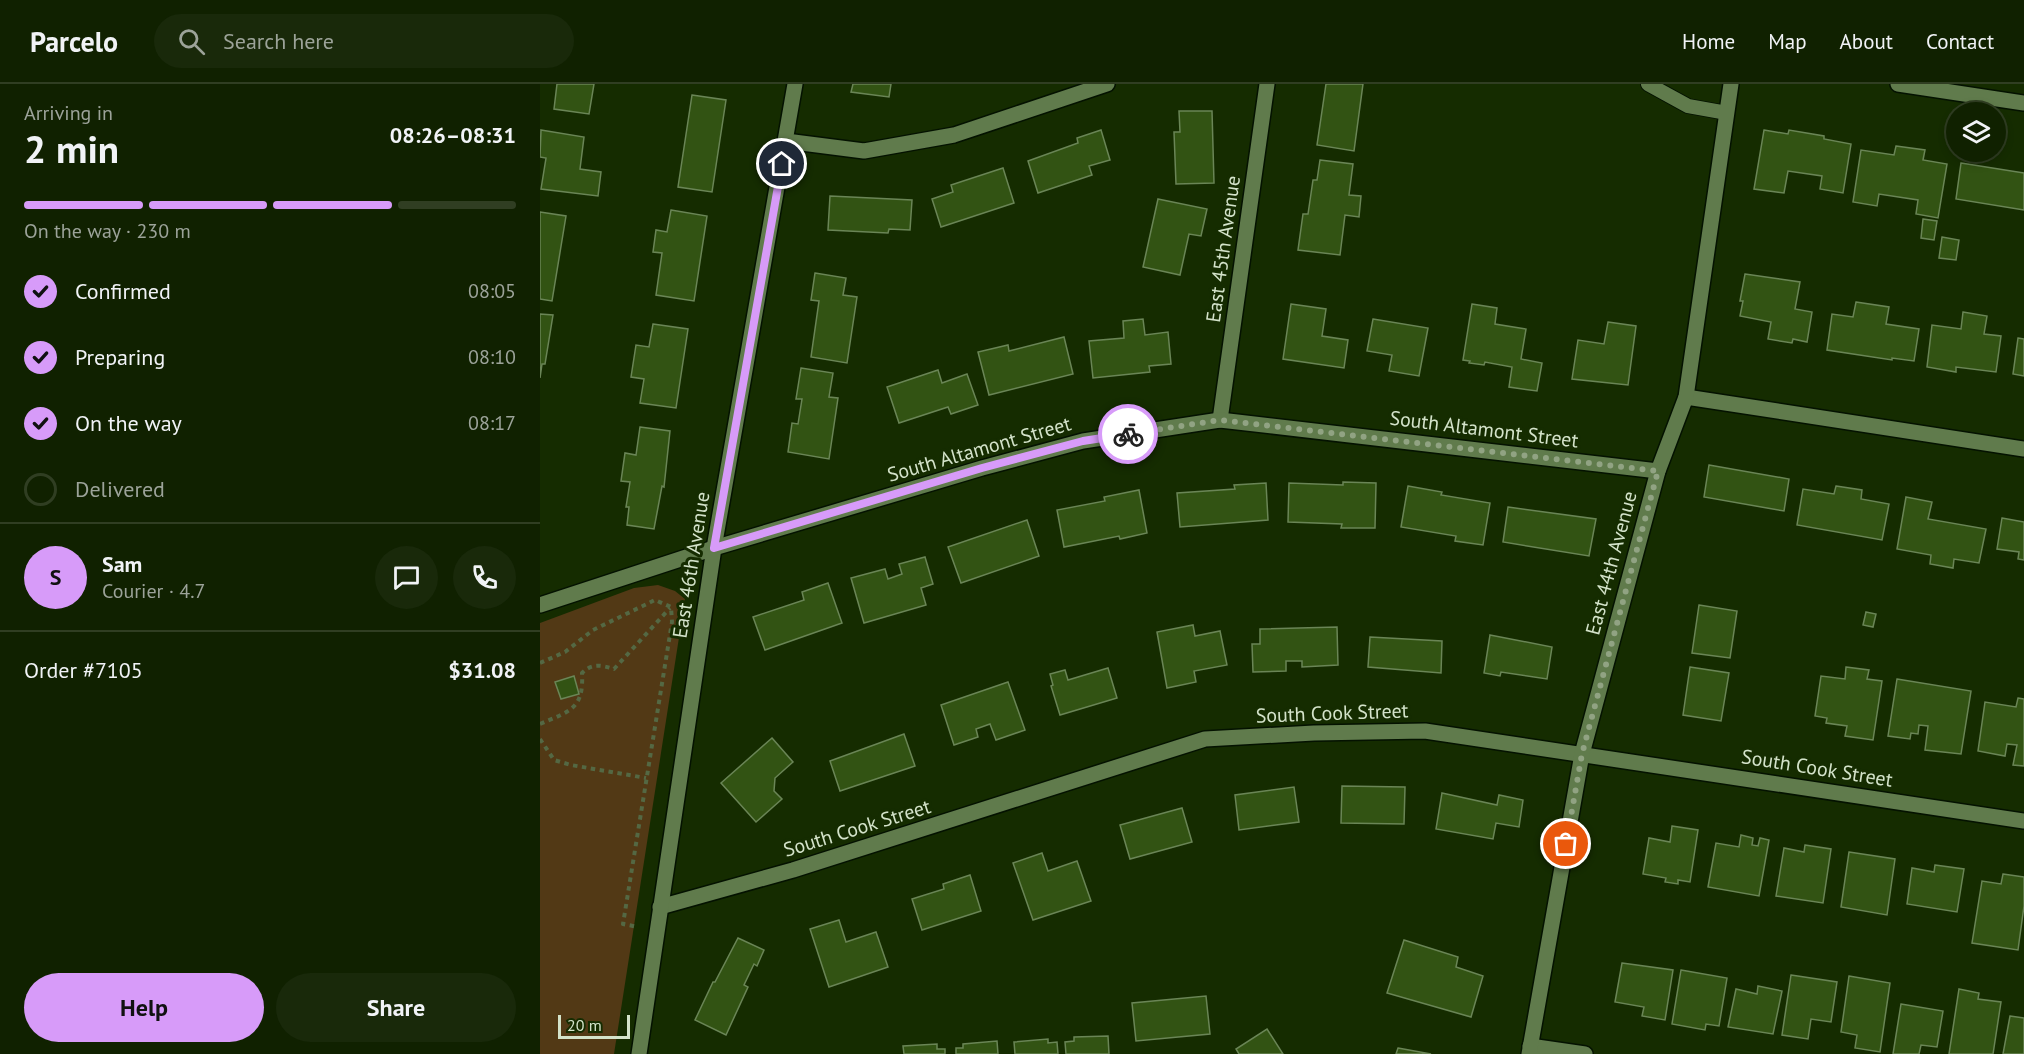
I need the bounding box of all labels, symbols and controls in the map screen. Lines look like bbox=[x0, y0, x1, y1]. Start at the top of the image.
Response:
search box bbox=[154, 14, 574, 68]
text: Parcelo bbox=[30, 23, 118, 60]
icon: search bbox=[175, 25, 208, 58]
text: Search here bbox=[223, 27, 334, 55]
text: Home bbox=[1682, 28, 1735, 55]
text: Map bbox=[1768, 28, 1807, 55]
text: About bbox=[1840, 28, 1893, 55]
text: Contact bbox=[1926, 28, 1994, 55]
text: Arriving in bbox=[24, 100, 113, 126]
map controls bbox=[1946, 102, 2006, 162]
button: layers bbox=[1946, 102, 2006, 162]
text: 08:26–08:31 bbox=[390, 121, 516, 149]
text: 2 min bbox=[24, 123, 119, 174]
pin bbox=[756, 138, 807, 189]
icon: home bbox=[765, 147, 798, 180]
street label: East 45th Avenue bbox=[1200, 174, 1246, 324]
text: On the way · 230 m bbox=[24, 218, 191, 244]
icon: check bbox=[24, 275, 57, 308]
text: Confirmed bbox=[75, 277, 171, 305]
text: 08:05 bbox=[468, 278, 516, 304]
icon: check bbox=[24, 341, 57, 374]
text: Preparing bbox=[75, 343, 165, 371]
text: 08:10 bbox=[468, 344, 516, 370]
courier bbox=[1098, 404, 1158, 464]
street label: South Altamont Street bbox=[1388, 405, 1580, 453]
icon: check bbox=[24, 407, 57, 440]
text: On the way bbox=[75, 409, 182, 437]
text: 08:17 bbox=[468, 410, 516, 436]
street label: South Altamont Street bbox=[884, 410, 1074, 488]
icon: bike bbox=[1112, 418, 1145, 451]
text: Delivered bbox=[75, 475, 165, 503]
street label: East 44th Avenue bbox=[1579, 488, 1643, 638]
street label: East 46th Avenue bbox=[667, 490, 715, 640]
button: chat bbox=[375, 546, 438, 609]
button: phone bbox=[453, 546, 516, 609]
text: Sam bbox=[102, 550, 142, 578]
text: S bbox=[50, 563, 61, 591]
text: Courier · 4.7 bbox=[102, 578, 205, 604]
text: Order #7105 bbox=[24, 656, 143, 684]
text: $31.08 bbox=[448, 656, 516, 684]
street label: South Cook Street bbox=[1255, 697, 1409, 729]
street label: South Cook Street bbox=[1740, 743, 1895, 793]
street label: South Cook Street bbox=[780, 793, 934, 863]
pin bbox=[1540, 818, 1591, 869]
icon: bag bbox=[1549, 827, 1582, 860]
button: Help bbox=[24, 973, 264, 1042]
button: Share bbox=[276, 973, 516, 1042]
scale bar bbox=[558, 1012, 630, 1040]
text: 20 m bbox=[567, 1015, 602, 1035]

